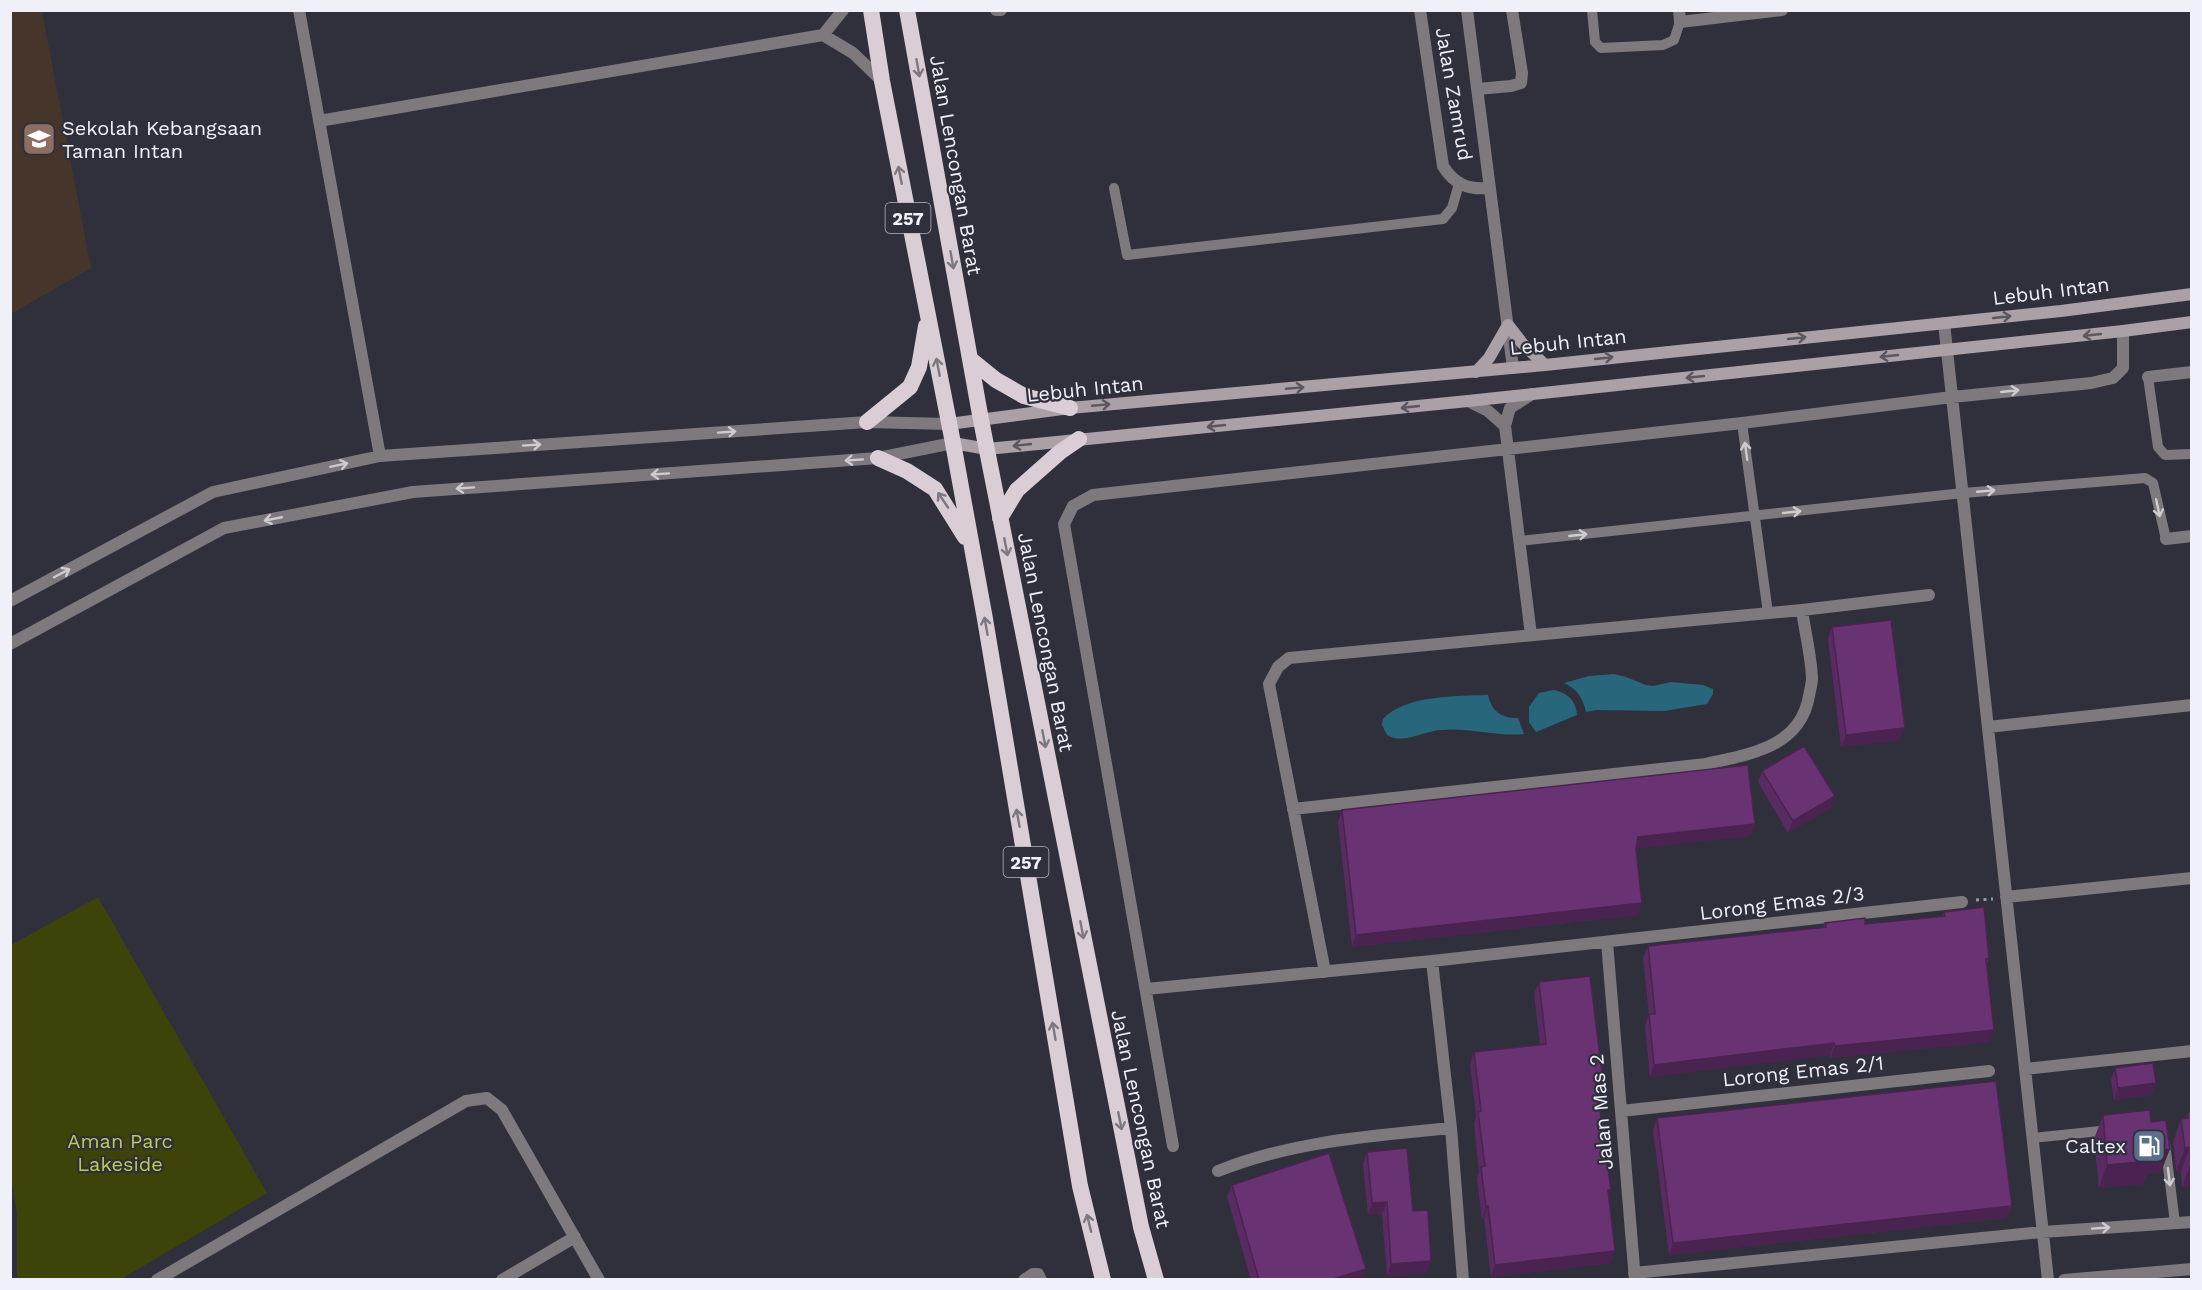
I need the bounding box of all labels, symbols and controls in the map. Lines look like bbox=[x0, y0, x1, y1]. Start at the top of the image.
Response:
street label: Jalan Zamrud bbox=[1430, 25, 1478, 163]
street label: Jalan Lencongan Barat bbox=[925, 53, 987, 277]
one-way arrow bbox=[913, 58, 924, 77]
place label: Sekolah Kebangsaan Taman Intan bbox=[62, 116, 262, 163]
school or university icon: Sekolah Kebangsaan Taman Intan bbox=[21, 121, 57, 157]
one-way arrow bbox=[894, 166, 905, 186]
road number: 257 bbox=[886, 203, 930, 233]
one-way arrow bbox=[947, 250, 958, 269]
street label: Lebuh Intan bbox=[1991, 272, 2111, 310]
one-way arrow bbox=[1992, 311, 2012, 322]
street label: Lebuh Intan bbox=[1508, 324, 1628, 360]
one-way arrow bbox=[2082, 329, 2102, 340]
one-way arrow bbox=[1787, 332, 1807, 343]
one-way arrow bbox=[1880, 351, 1900, 362]
one-way arrow bbox=[1593, 353, 1613, 364]
one-way arrow bbox=[932, 357, 943, 377]
street label: Lebuh Intan bbox=[1025, 371, 1145, 407]
one-way arrow bbox=[1686, 372, 1706, 383]
one-way arrow bbox=[1285, 382, 1305, 393]
one-way arrow bbox=[1999, 385, 2019, 396]
one-way arrow bbox=[1091, 400, 1111, 411]
one-way arrow bbox=[1401, 402, 1421, 413]
one-way arrow bbox=[1207, 421, 1227, 432]
one-way arrow bbox=[716, 426, 736, 437]
one-way arrow bbox=[522, 439, 542, 450]
one-way arrow bbox=[1013, 440, 1033, 451]
one-way arrow bbox=[1741, 442, 1752, 461]
one-way arrow bbox=[845, 454, 865, 465]
one-way arrow bbox=[329, 458, 348, 470]
one-way arrow bbox=[650, 468, 670, 479]
one-way arrow bbox=[456, 483, 476, 494]
one-way arrow bbox=[1976, 485, 1996, 496]
one-way arrow bbox=[937, 493, 949, 509]
one-way arrow bbox=[2153, 498, 2165, 517]
one-way arrow bbox=[1782, 506, 1802, 517]
one-way arrow bbox=[264, 514, 283, 525]
one-way arrow bbox=[1567, 529, 1587, 540]
street label: Jalan Lencongan Barat bbox=[1013, 530, 1079, 754]
one-way arrow bbox=[1001, 537, 1012, 557]
one-way arrow bbox=[53, 567, 70, 579]
one-way arrow bbox=[980, 616, 991, 636]
one-way arrow bbox=[1039, 728, 1050, 748]
one-way arrow bbox=[1013, 809, 1024, 828]
road number: 257 bbox=[1004, 847, 1048, 877]
street label: Lorong Emas 2/3 bbox=[1698, 881, 1866, 925]
one-way arrow bbox=[1077, 920, 1088, 939]
street label: Jalan Lencongan Barat bbox=[1106, 1008, 1176, 1231]
one-way arrow bbox=[1048, 1022, 1059, 1041]
street label: Lorong Emas 2/1 bbox=[1721, 1051, 1885, 1091]
street label: Jalan Mas 2 bbox=[1584, 1053, 1618, 1171]
one-way arrow bbox=[1115, 1111, 1126, 1130]
fuel station icon: Caltex bbox=[2131, 1128, 2167, 1164]
park label: Aman Parc Lakeside bbox=[67, 1129, 173, 1176]
place label: Caltex bbox=[2065, 1134, 2126, 1158]
one-way arrow bbox=[2164, 1167, 2175, 1187]
one-way arrow bbox=[1083, 1214, 1095, 1233]
one-way arrow bbox=[2090, 1222, 2110, 1233]

